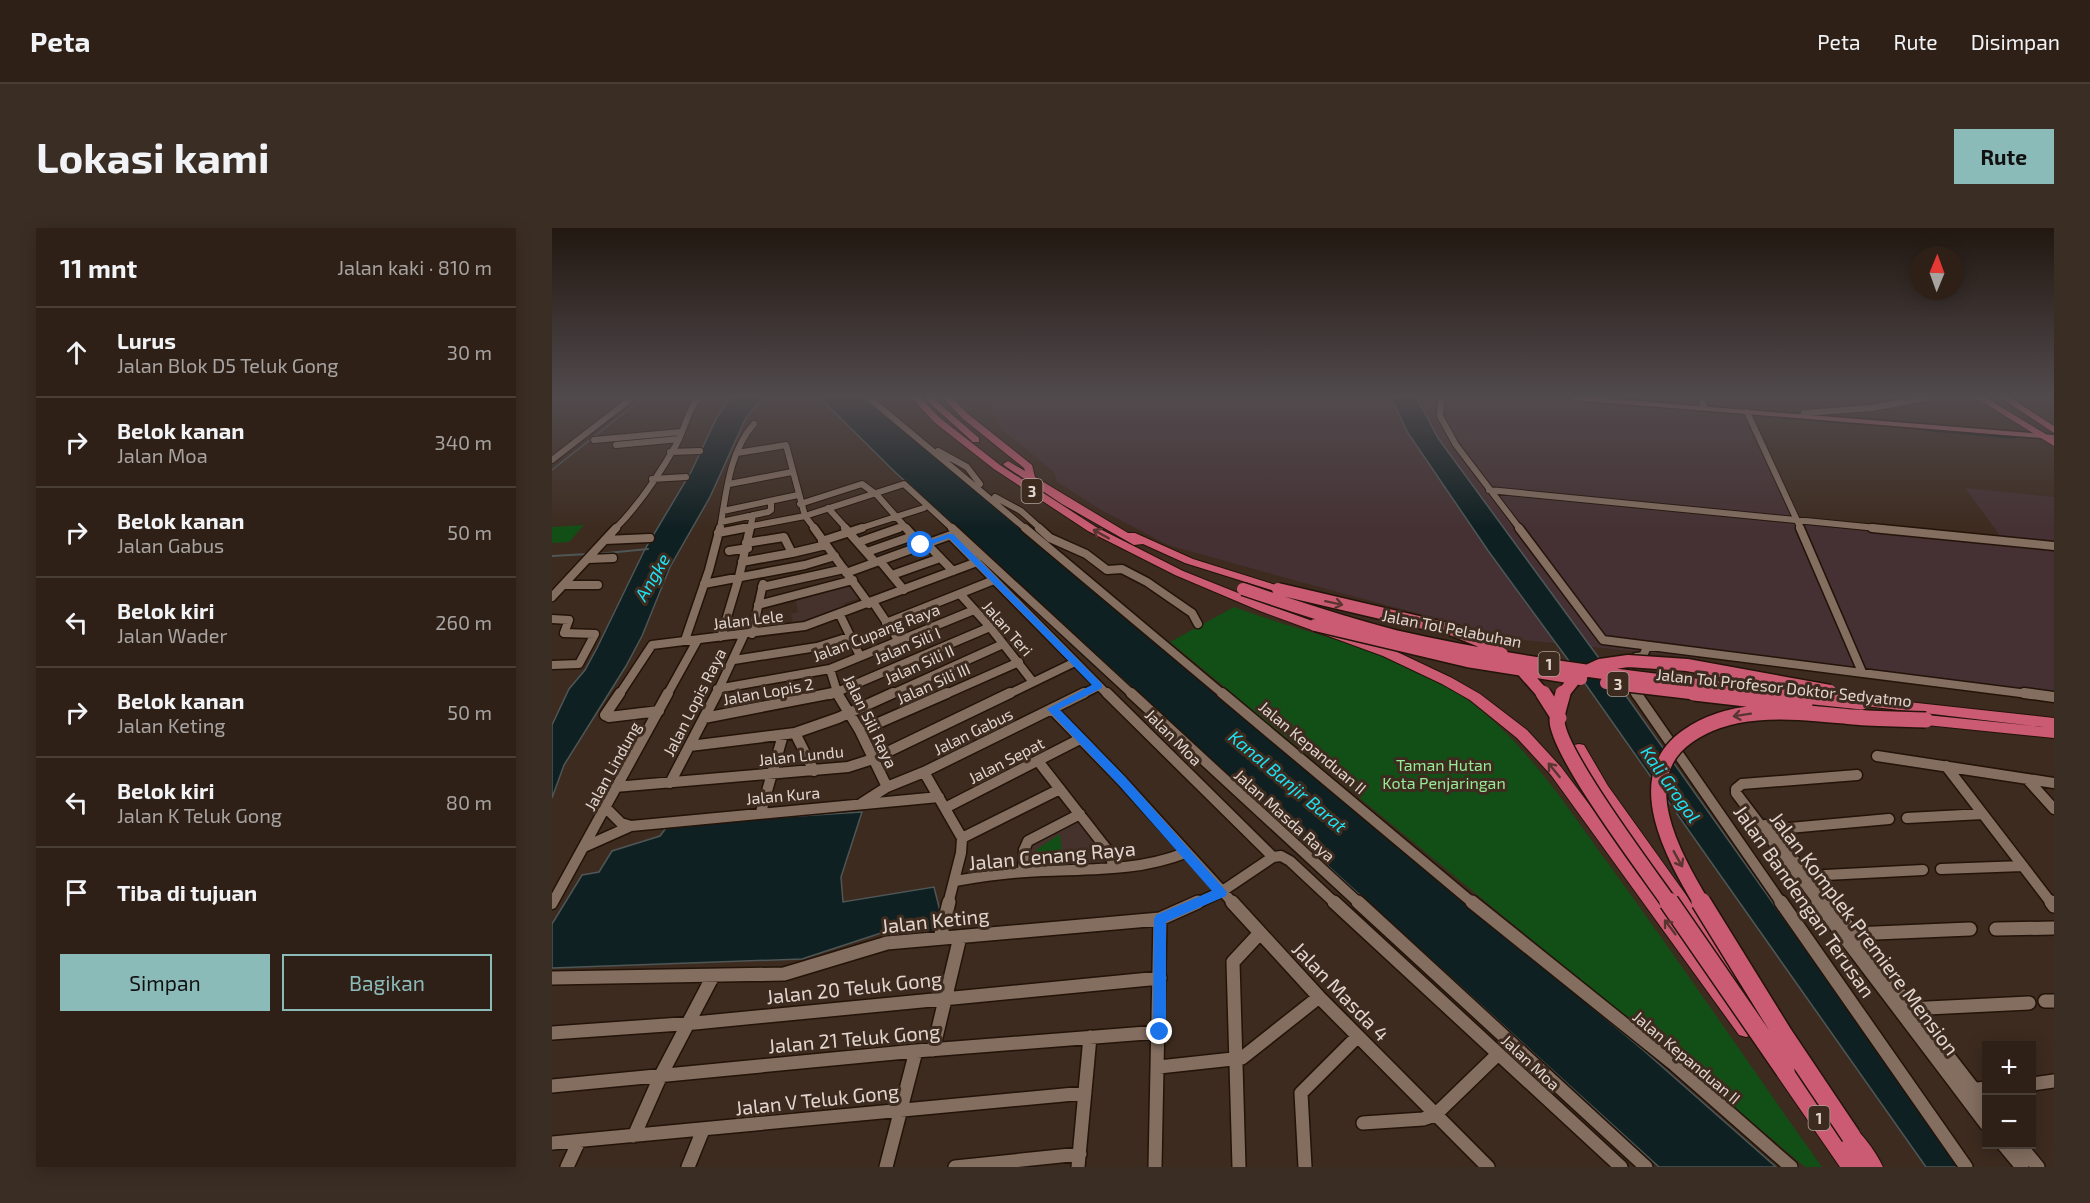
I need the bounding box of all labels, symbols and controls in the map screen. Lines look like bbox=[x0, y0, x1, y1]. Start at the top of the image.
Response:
text: Peta bbox=[30, 24, 90, 58]
text: Peta bbox=[1817, 29, 1860, 54]
text: Rute bbox=[1893, 29, 1938, 54]
text: Disimpan bbox=[1971, 29, 2060, 54]
button: Rute bbox=[1954, 129, 2054, 184]
text: Lokasi kami bbox=[36, 131, 270, 181]
north arrow bbox=[1910, 246, 1964, 300]
text: 11 mnt bbox=[60, 252, 137, 283]
text: Jalan kaki · 810 m bbox=[337, 255, 492, 279]
text: Lurus bbox=[117, 327, 176, 353]
icon: ahead bbox=[60, 336, 93, 369]
text: 30 m bbox=[447, 340, 492, 364]
text: Jalan Blok D5 Teluk Gong bbox=[117, 353, 339, 377]
text: Belok kanan bbox=[117, 417, 244, 443]
icon: right bbox=[60, 426, 93, 459]
text: 340 m bbox=[435, 430, 492, 454]
text: Jalan Moa bbox=[117, 443, 208, 467]
road number: 3 bbox=[1022, 479, 1042, 503]
text: Belok kanan bbox=[117, 507, 244, 533]
icon: right bbox=[60, 516, 93, 549]
text: 50 m bbox=[447, 520, 492, 544]
one-way arrow bbox=[1093, 528, 1110, 540]
route start bbox=[907, 531, 933, 557]
text: Jalan Gabus bbox=[117, 533, 224, 557]
water label: Angke bbox=[629, 549, 674, 605]
text: Belok kiri bbox=[117, 597, 214, 623]
street label: Jalan Teri bbox=[979, 597, 1037, 659]
one-way arrow bbox=[1325, 598, 1344, 610]
street label: Jalan Cupang Raya bbox=[810, 599, 942, 665]
street label: Jalan Lele bbox=[712, 605, 784, 633]
street label: Jalan Tol Pelabuhan bbox=[1381, 605, 1523, 651]
icon: left bbox=[60, 606, 93, 639]
text: 260 m bbox=[435, 610, 492, 634]
text: Jalan Wader bbox=[117, 623, 227, 647]
street label: Jalan Sili I bbox=[871, 623, 943, 667]
street label: Jalan Sili II bbox=[881, 640, 957, 688]
street label: Jalan Lopis Raya bbox=[659, 645, 729, 759]
road number: 1 bbox=[1538, 652, 1560, 676]
street label: Jalan Sili III bbox=[893, 658, 973, 708]
street label: Jalan Tol Profesor Doktor Sedyatmo bbox=[1655, 664, 1913, 710]
street label: Jalan Sili Raya bbox=[840, 671, 902, 771]
road number: 3 bbox=[1608, 672, 1628, 696]
street label: Jalan Lopis 2 bbox=[721, 674, 815, 708]
text: Belok kanan bbox=[117, 687, 244, 713]
icon: right bbox=[60, 696, 93, 729]
street label: Jalan Kepanduan II bbox=[1256, 697, 1370, 797]
text: 50 m bbox=[447, 700, 492, 724]
street label: Jalan Gabus bbox=[930, 704, 1016, 758]
street label: Jalan Moa bbox=[1142, 705, 1206, 769]
one-way arrow bbox=[1733, 710, 1752, 721]
text: Jalan Keting bbox=[117, 713, 225, 737]
street label: Jalan Lindung bbox=[580, 718, 644, 814]
water label: Kanal Banjir Barat bbox=[1225, 725, 1352, 837]
street label: Jalan Sepat bbox=[965, 733, 1047, 787]
street label: Jalan Lundu bbox=[757, 741, 845, 769]
water label: Kali Grogol bbox=[1637, 741, 1705, 827]
park label: Taman Hutan Kota Penjaringan bbox=[1382, 755, 1506, 793]
one-way arrow bbox=[1548, 762, 1561, 778]
street label: Jalan Masda Raya bbox=[1231, 765, 1339, 865]
text: Belok kiri bbox=[117, 777, 214, 803]
street label: Jalan Kura bbox=[745, 782, 821, 808]
icon: left bbox=[60, 786, 93, 819]
text: 80 m bbox=[446, 790, 492, 814]
street label: Jalan Bandengan Terusan bbox=[1729, 800, 1881, 1002]
text: Jalan K Teluk Gong bbox=[117, 803, 282, 827]
street label: Jalan Komplek Premiere Mension bbox=[1766, 807, 1964, 1059]
street label: Jalan Cenang Raya bbox=[967, 836, 1137, 874]
one-way arrow bbox=[1672, 850, 1684, 867]
icon: arrive bbox=[60, 876, 93, 909]
text: Tiba di tujuan bbox=[117, 879, 257, 905]
street label: Jalan Keting bbox=[880, 902, 990, 938]
one-way arrow bbox=[1664, 919, 1677, 935]
street label: Jalan Masda 4 bbox=[1288, 936, 1394, 1046]
button: Simpan bbox=[60, 954, 270, 1011]
button: Bagikan bbox=[282, 954, 492, 1011]
street label: Jalan 20 Teluk Gong bbox=[765, 966, 943, 1008]
street label: Jalan Kepanduan II bbox=[1630, 1007, 1744, 1107]
route end bbox=[1146, 1018, 1172, 1044]
street label: Jalan 21 Teluk Gong bbox=[767, 1019, 941, 1057]
street label: Jalan Moa bbox=[1498, 1030, 1564, 1094]
map controls bbox=[1982, 1041, 2036, 1149]
button: + bbox=[1982, 1041, 2036, 1095]
street label: Jalan V Teluk Gong bbox=[734, 1078, 900, 1120]
button: − bbox=[1982, 1095, 2036, 1149]
road number: 1 bbox=[1808, 1106, 1830, 1130]

